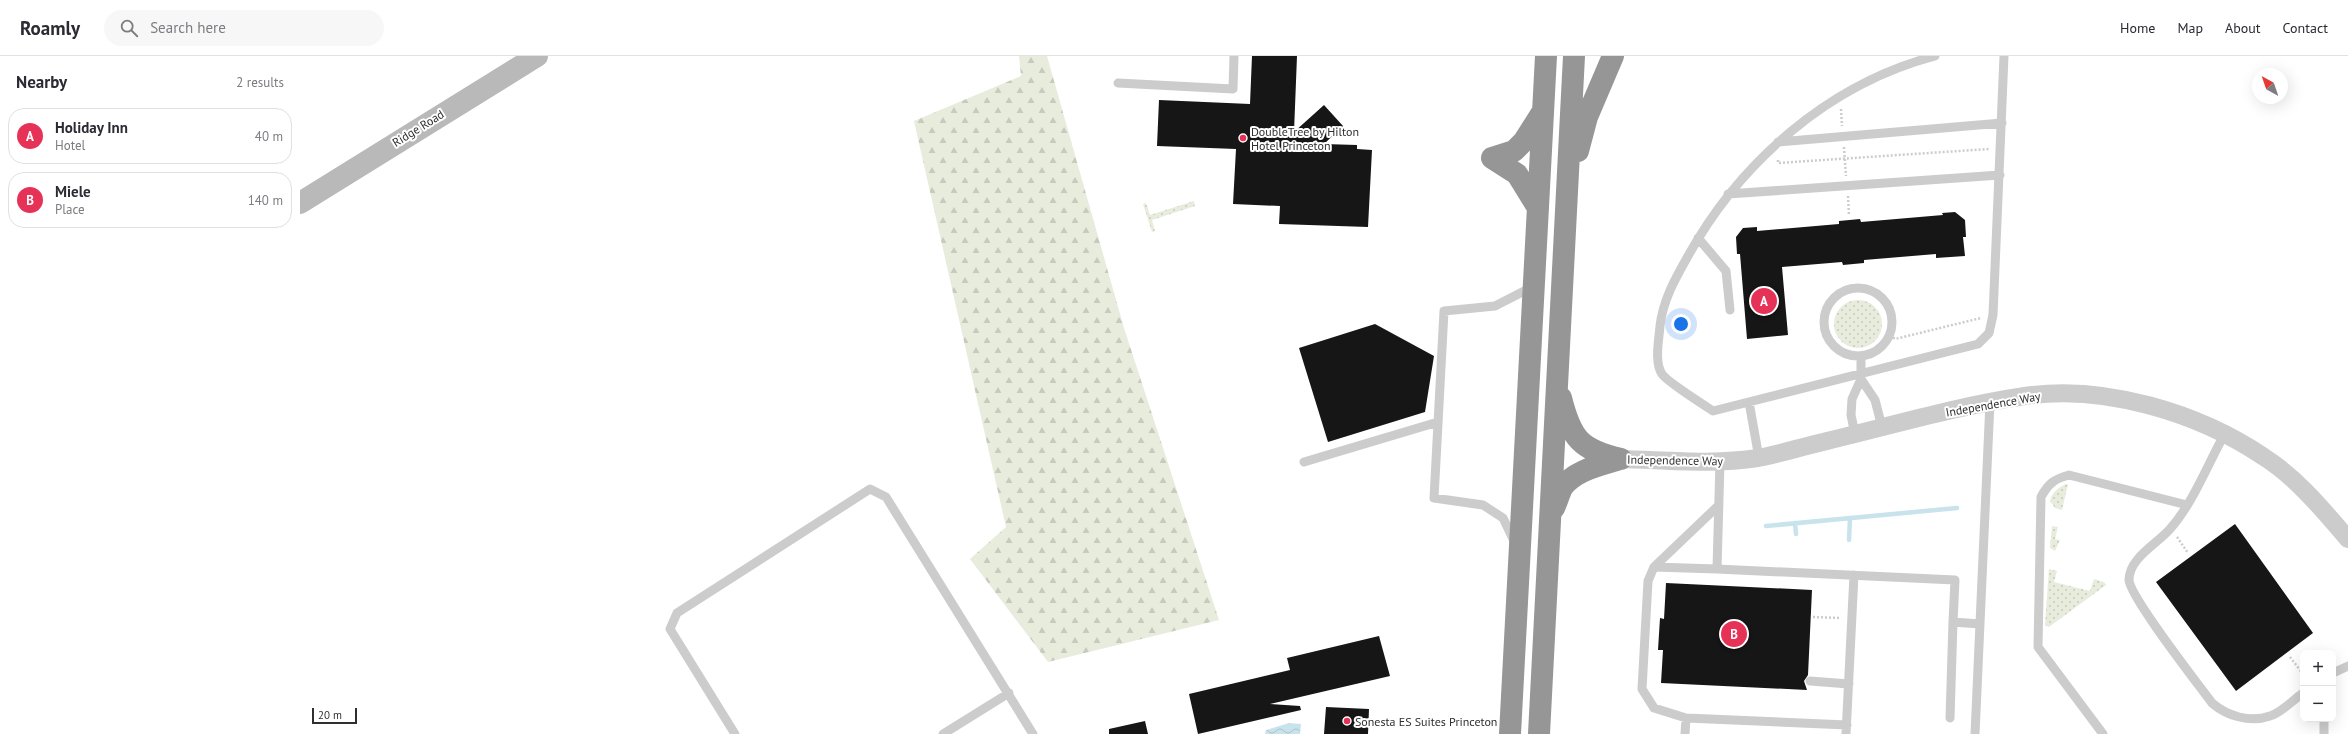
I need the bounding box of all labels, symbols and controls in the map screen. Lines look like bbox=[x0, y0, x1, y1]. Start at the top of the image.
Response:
search box bbox=[104, 10, 384, 46]
text: Roamly bbox=[20, 16, 80, 40]
icon: search bbox=[118, 17, 140, 39]
text: Search here bbox=[150, 18, 226, 37]
text: Home bbox=[2120, 19, 2155, 37]
text: Map bbox=[2177, 19, 2203, 37]
text: About bbox=[2225, 19, 2261, 37]
text: Contact bbox=[2283, 19, 2328, 37]
north arrow bbox=[2252, 68, 2288, 104]
text: Nearby bbox=[16, 71, 67, 93]
text: 2 results bbox=[236, 74, 284, 91]
street label: Ridge Road bbox=[389, 106, 447, 150]
text: Holiday Inn bbox=[55, 118, 128, 137]
place label: DoubleTree by Hilton Hotel Princeton bbox=[1251, 124, 1359, 153]
text: A bbox=[26, 128, 34, 145]
text: 40 m bbox=[255, 128, 283, 145]
marker: DoubleTree by Hilton Hotel Princeton bbox=[1238, 133, 1248, 143]
text: Hotel bbox=[55, 137, 85, 154]
text: Miele bbox=[55, 182, 91, 201]
text: B bbox=[26, 192, 34, 209]
text: 140 m bbox=[248, 192, 283, 209]
text: Place bbox=[55, 201, 85, 218]
pin: A bbox=[1751, 286, 1777, 316]
your location bbox=[1671, 314, 1691, 334]
street label: Independence Way bbox=[1944, 388, 2042, 420]
street label: Independence Way bbox=[1627, 452, 1724, 468]
pin: B bbox=[1721, 619, 1747, 649]
map controls bbox=[2300, 650, 2336, 722]
button: + bbox=[2300, 650, 2336, 686]
button: − bbox=[2300, 686, 2336, 722]
scale bar bbox=[312, 706, 357, 725]
text: 20 m bbox=[318, 708, 342, 722]
place label: Sonesta ES Suites Princeton bbox=[1355, 714, 1497, 729]
marker: Sonesta ES Suites Princeton bbox=[1342, 716, 1352, 726]

